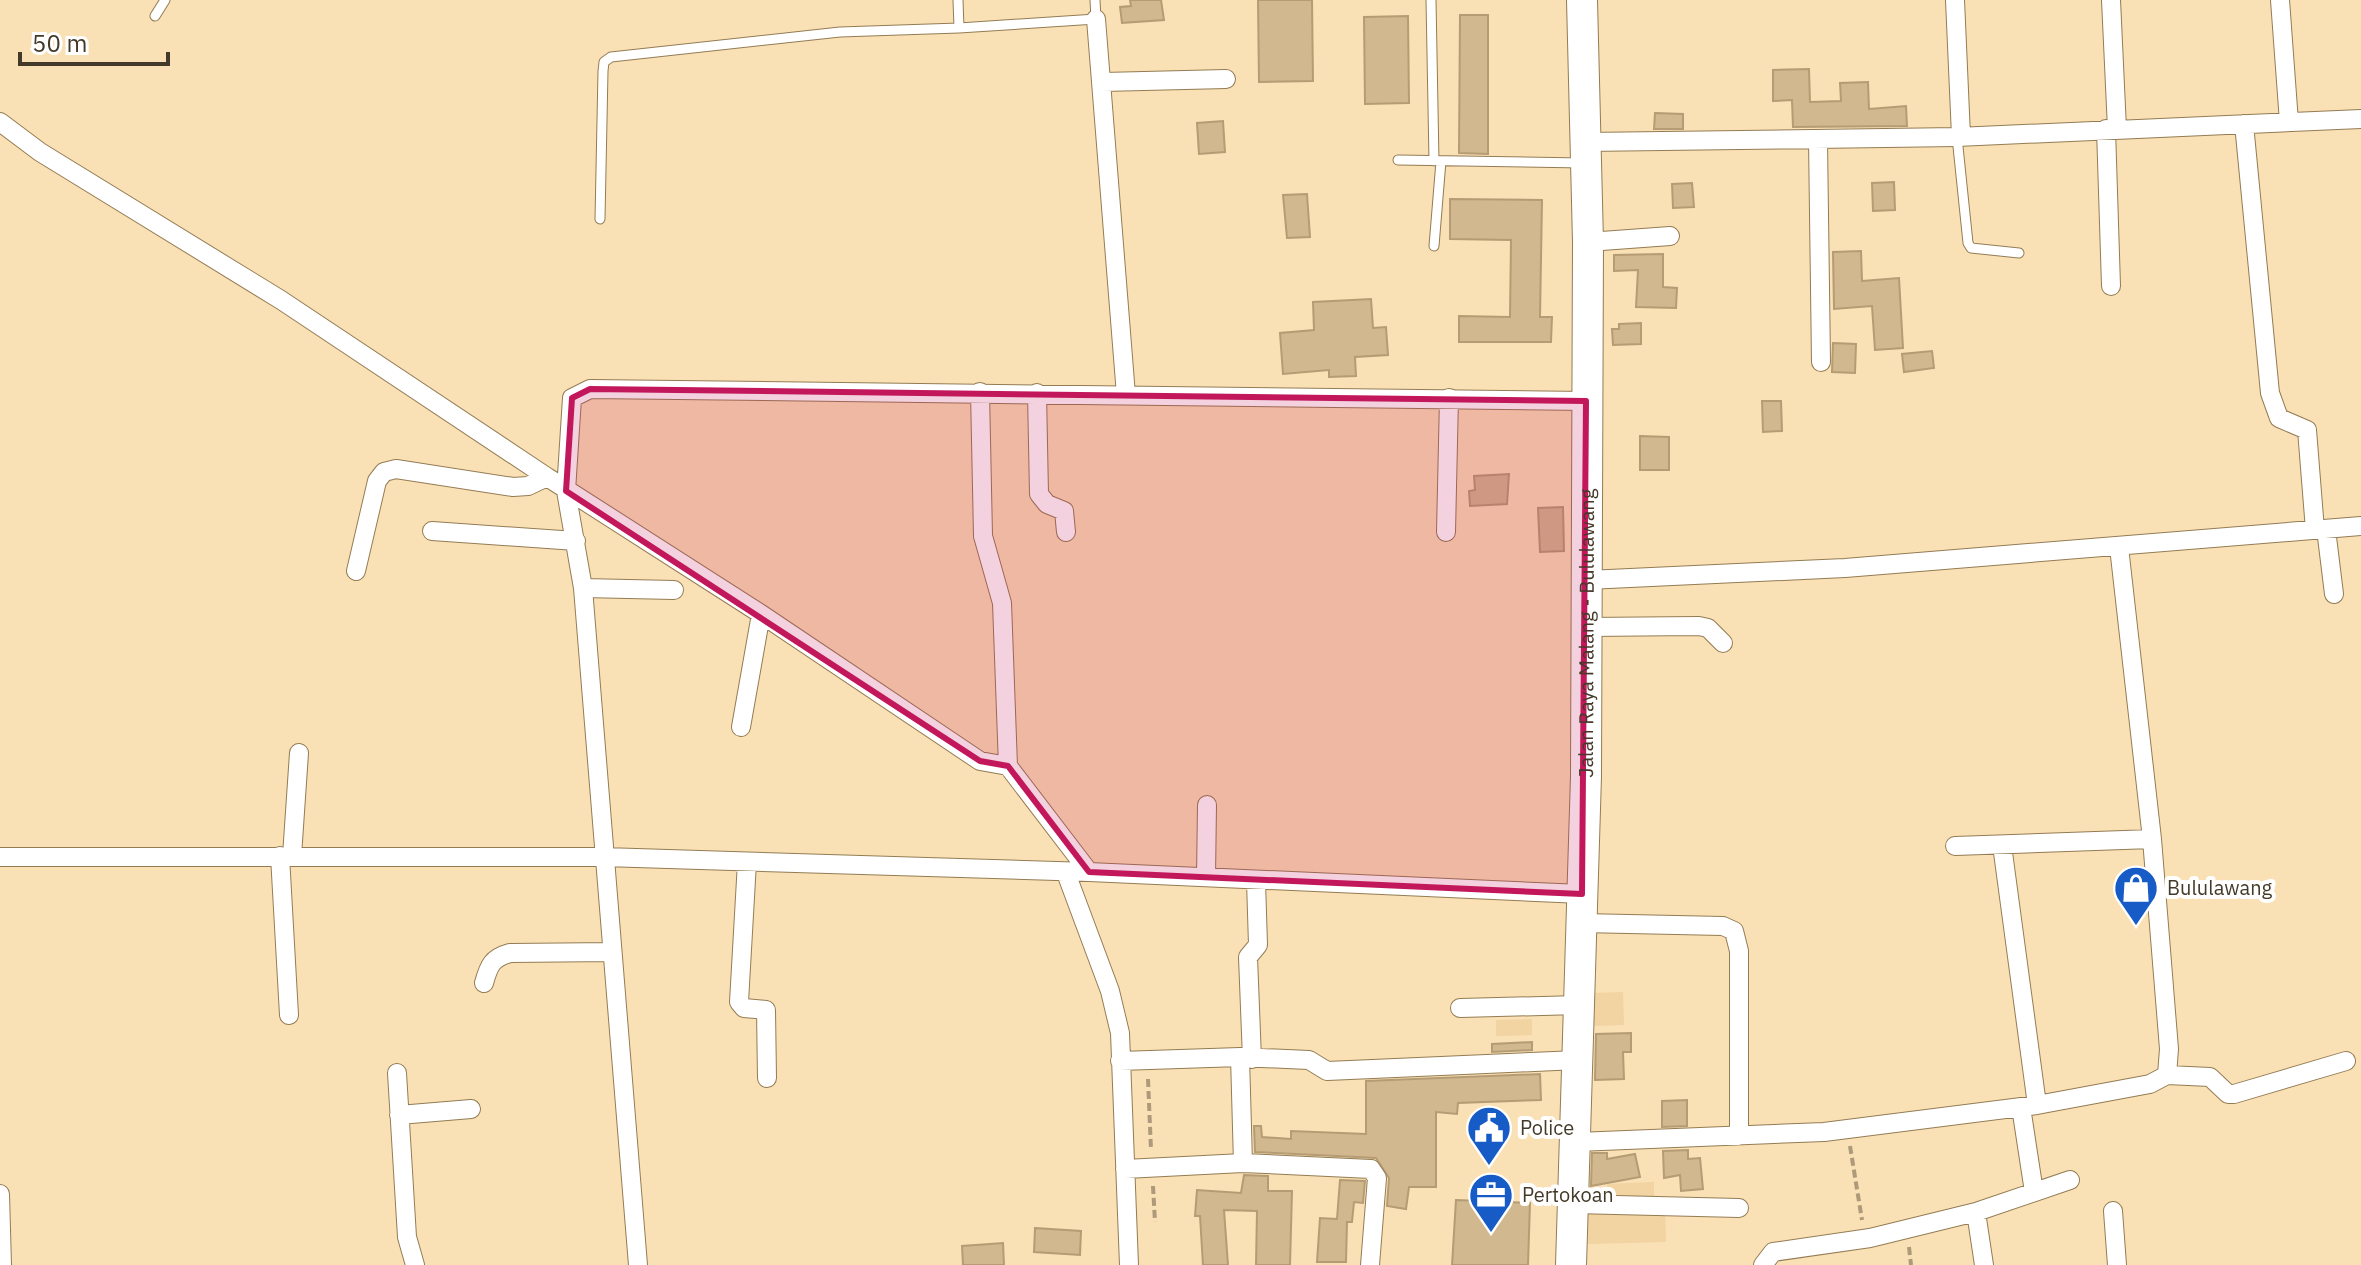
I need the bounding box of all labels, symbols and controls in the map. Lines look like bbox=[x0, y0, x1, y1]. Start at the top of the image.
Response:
scale bar bbox=[20, 16, 168, 66]
text: 50 m bbox=[32, 27, 87, 59]
street label: Jalan Raya Malang - Bululawang bbox=[1572, 488, 1600, 778]
shop icon: Bululawang bbox=[2112, 864, 2160, 927]
place label: Bululawang bbox=[2167, 874, 2273, 901]
public building icon: Police bbox=[1465, 1104, 1513, 1167]
place label: Police bbox=[1520, 1114, 1574, 1141]
office icon: Pertokoan bbox=[1467, 1171, 1515, 1234]
place label: Pertokoan bbox=[1522, 1181, 1614, 1208]

